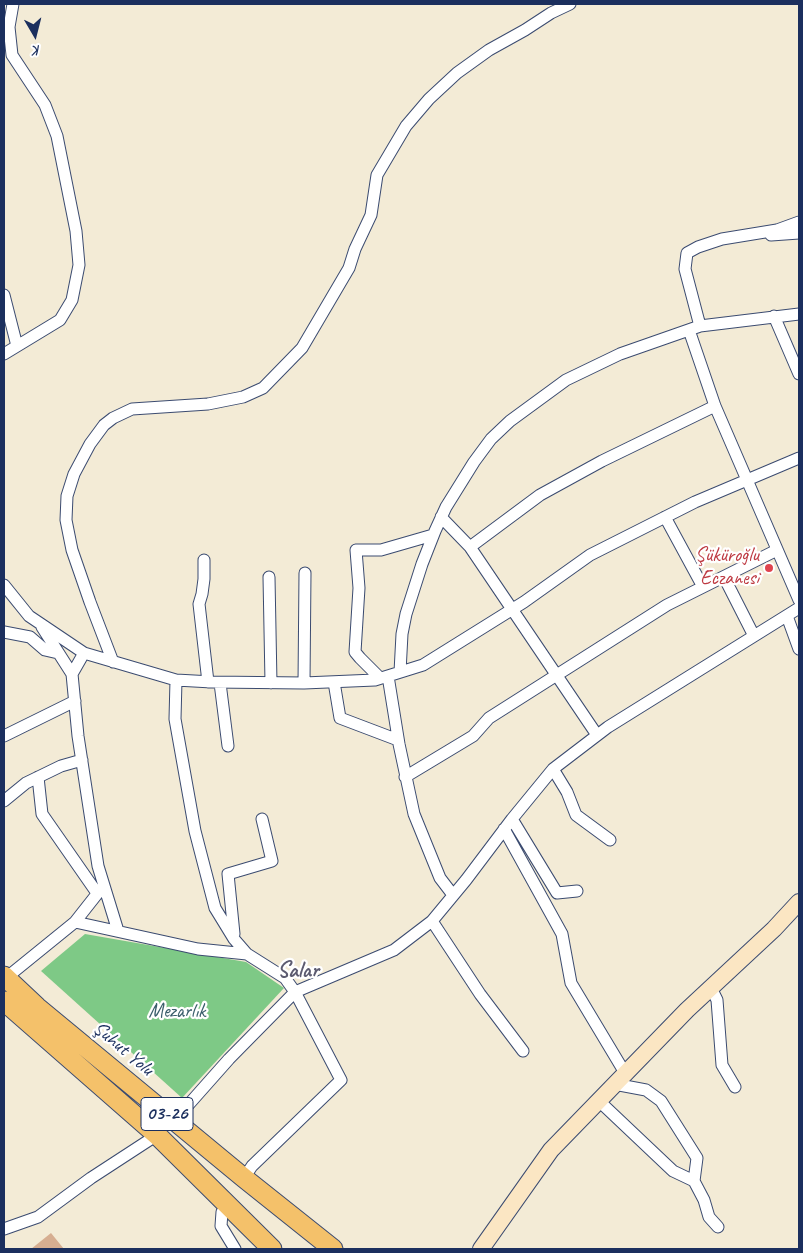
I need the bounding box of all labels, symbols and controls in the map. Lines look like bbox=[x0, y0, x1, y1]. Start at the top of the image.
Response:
north arrow bbox=[10, 10, 60, 60]
text: K bbox=[32, 41, 42, 59]
place label: Şüküroğlu Eczanesi bbox=[695, 544, 759, 591]
marker: Şüküroğlu Eczanesi bbox=[763, 562, 775, 574]
district label: Salar bbox=[277, 958, 319, 984]
park label: Mezarlık bbox=[149, 1000, 205, 1024]
street label: Şuhut Yolu bbox=[88, 1017, 158, 1081]
road number: 03-26 bbox=[141, 1098, 193, 1130]

